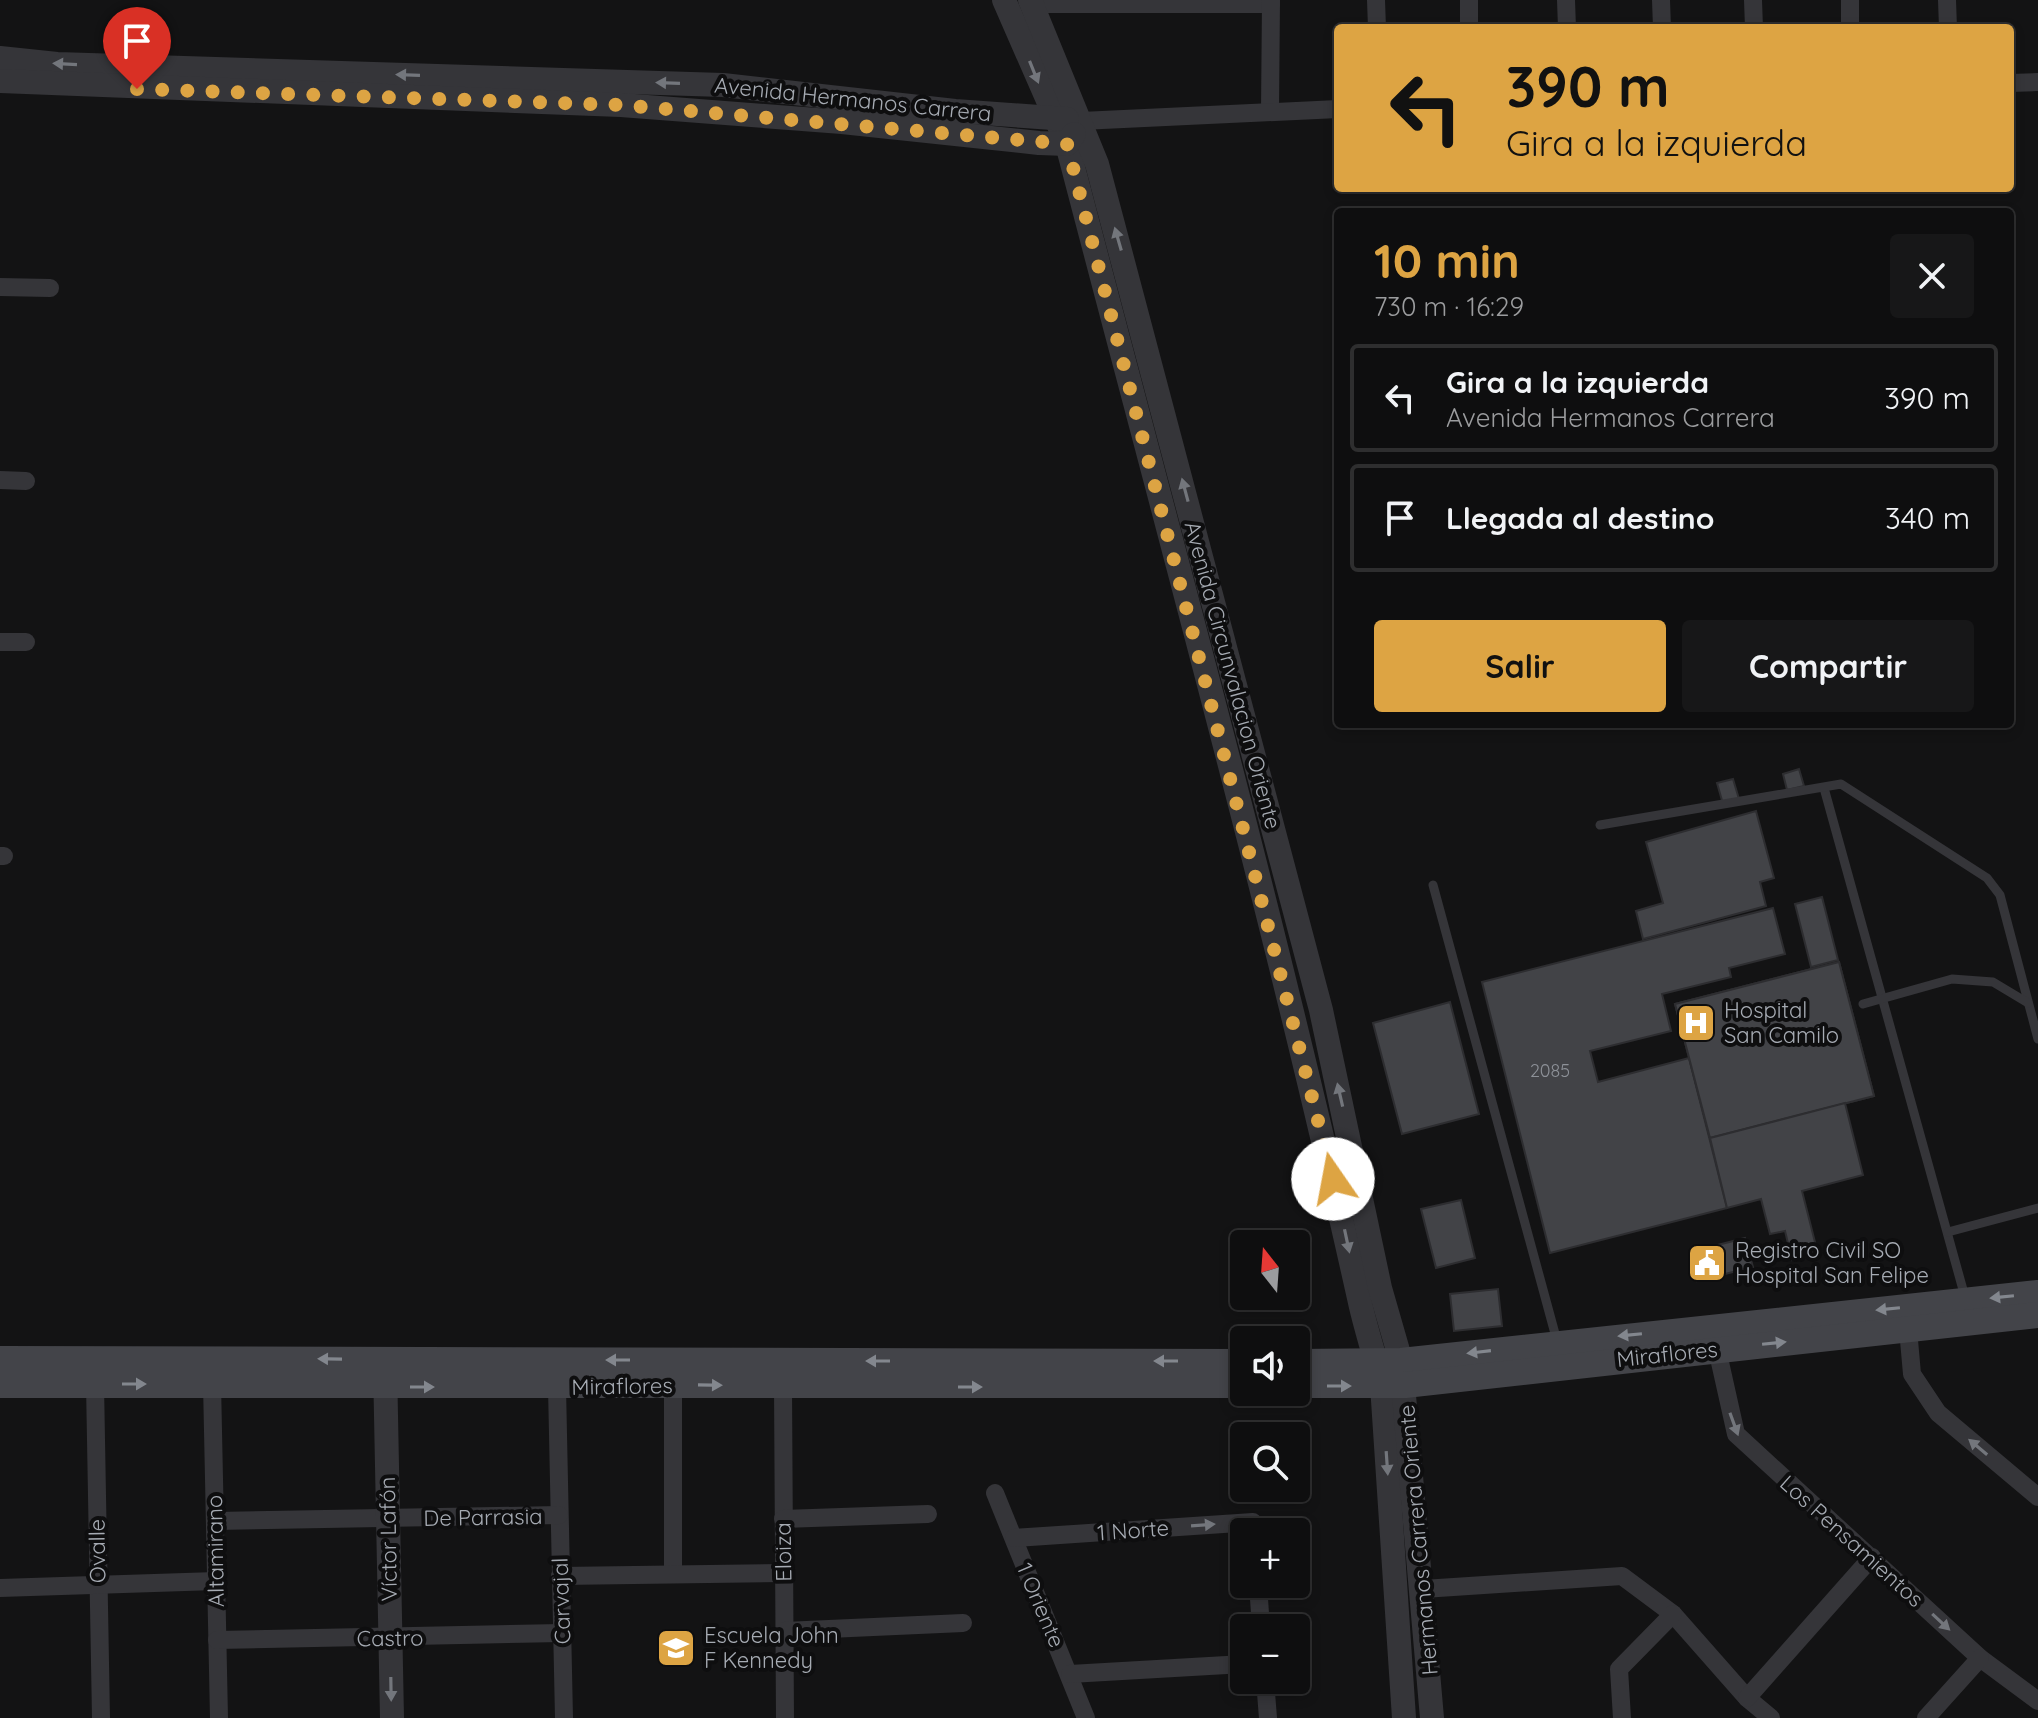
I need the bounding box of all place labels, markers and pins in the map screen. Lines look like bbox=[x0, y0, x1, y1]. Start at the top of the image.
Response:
pin bbox=[103, 7, 171, 89]
place label: Hospital San Camilo bbox=[1724, 996, 1839, 1049]
hospital icon: Hospital San Camilo bbox=[1675, 1002, 1717, 1044]
place label: Registro Civil SO Hospital San Felipe bbox=[1735, 1236, 1929, 1289]
public building icon: Registro Civil SO Hospital San Felipe bbox=[1686, 1242, 1728, 1284]
place label: Escuela John F Kennedy bbox=[704, 1621, 839, 1674]
school or university icon: Escuela John F Kennedy bbox=[655, 1627, 697, 1669]

